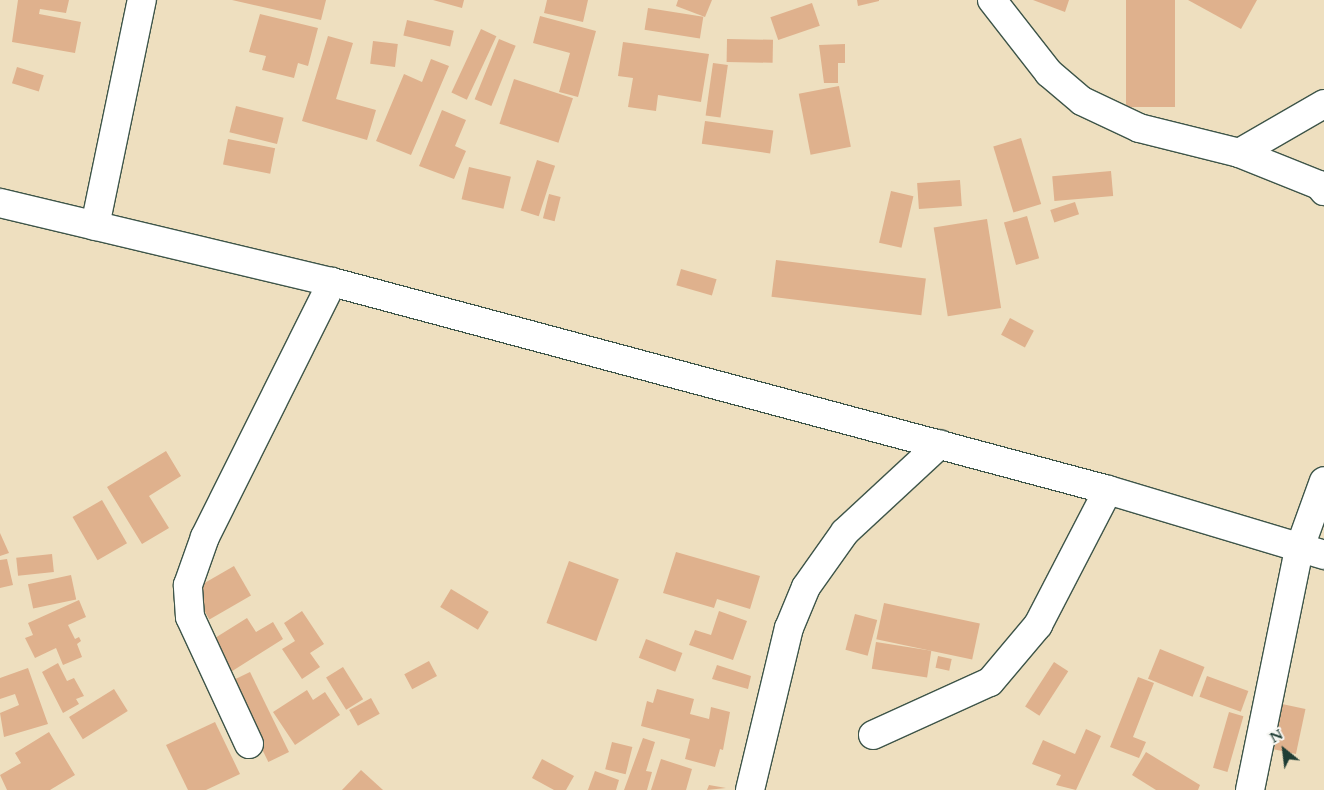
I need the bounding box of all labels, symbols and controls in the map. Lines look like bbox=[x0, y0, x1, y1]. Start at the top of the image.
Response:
north arrow bbox=[1259, 725, 1309, 775]
text: N bbox=[1267, 725, 1286, 748]

